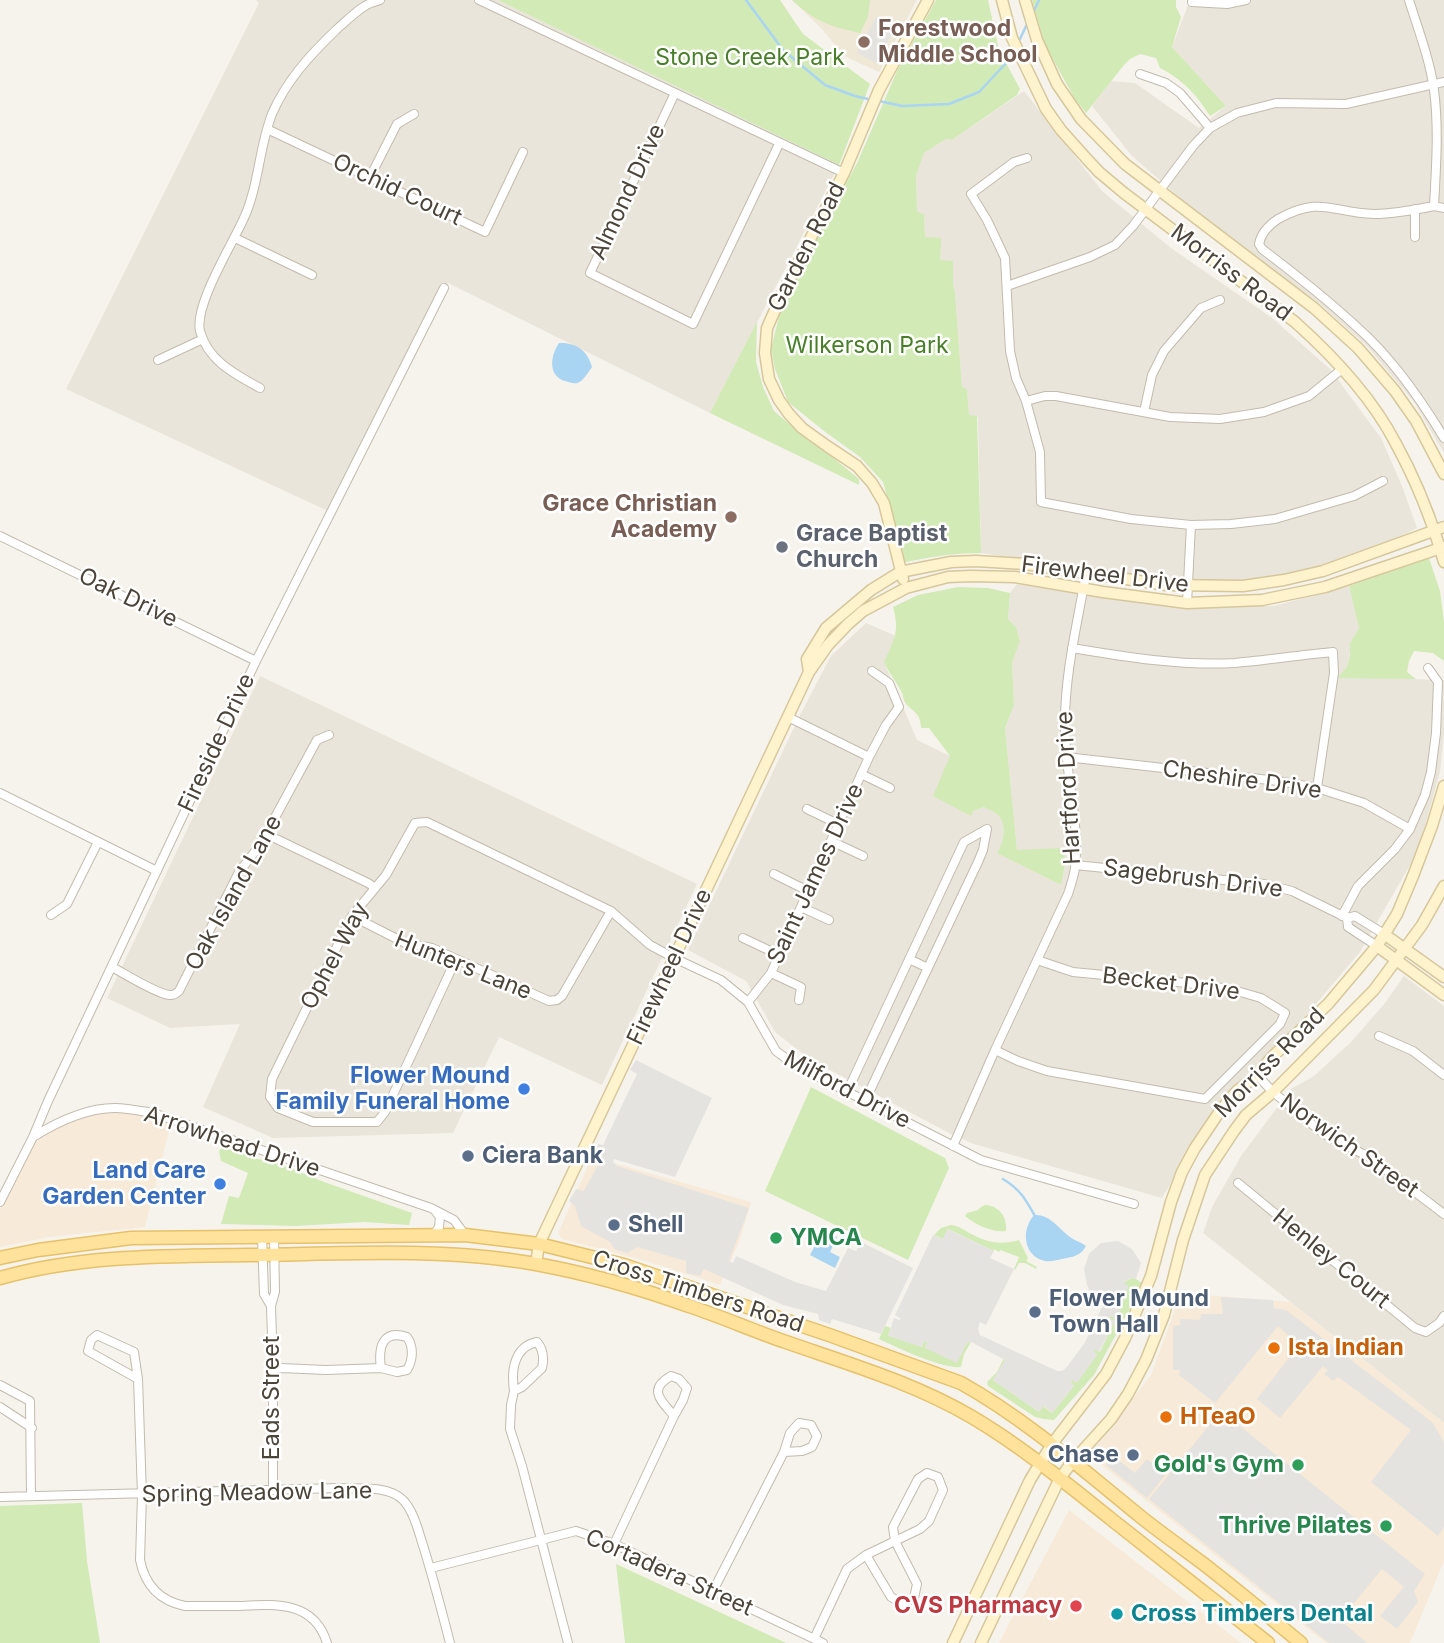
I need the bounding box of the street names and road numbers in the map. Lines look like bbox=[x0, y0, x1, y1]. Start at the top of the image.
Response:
street label: Almond Drive bbox=[585, 120, 671, 264]
street label: Orchid Court bbox=[328, 148, 466, 232]
street label: Garden Road bbox=[763, 178, 851, 316]
street label: Morriss Road bbox=[1165, 219, 1297, 327]
street label: Firewheel Drive bbox=[1020, 551, 1190, 599]
street label: Oak Drive bbox=[74, 562, 182, 634]
street label: Fireside Drive bbox=[173, 669, 261, 817]
street label: Hartford Drive bbox=[1051, 711, 1087, 865]
street label: Cheshire Drive bbox=[1161, 755, 1323, 805]
street label: Saint James Drive bbox=[762, 779, 870, 969]
street label: Oak Island Lane bbox=[180, 810, 288, 976]
street label: Sagebrush Drive bbox=[1102, 854, 1284, 904]
street label: Firewheel Drive bbox=[622, 885, 718, 1049]
street label: Ophel Way bbox=[295, 898, 375, 1014]
street label: Hunters Lane bbox=[391, 926, 535, 1006]
street label: Becket Drive bbox=[1101, 962, 1241, 1006]
street label: Morriss Road bbox=[1209, 1002, 1331, 1124]
street label: Milford Drive bbox=[779, 1045, 915, 1135]
street label: Norwich Street bbox=[1275, 1088, 1423, 1204]
street label: Arrowhead Drive bbox=[141, 1101, 323, 1183]
street label: Henley Court bbox=[1267, 1203, 1395, 1315]
street label: Cross Timbers Road bbox=[589, 1245, 807, 1339]
street label: Eads Street bbox=[258, 1336, 286, 1460]
street label: Spring Meadow Lane bbox=[141, 1477, 373, 1509]
street label: Cortadera Street bbox=[581, 1524, 757, 1622]

